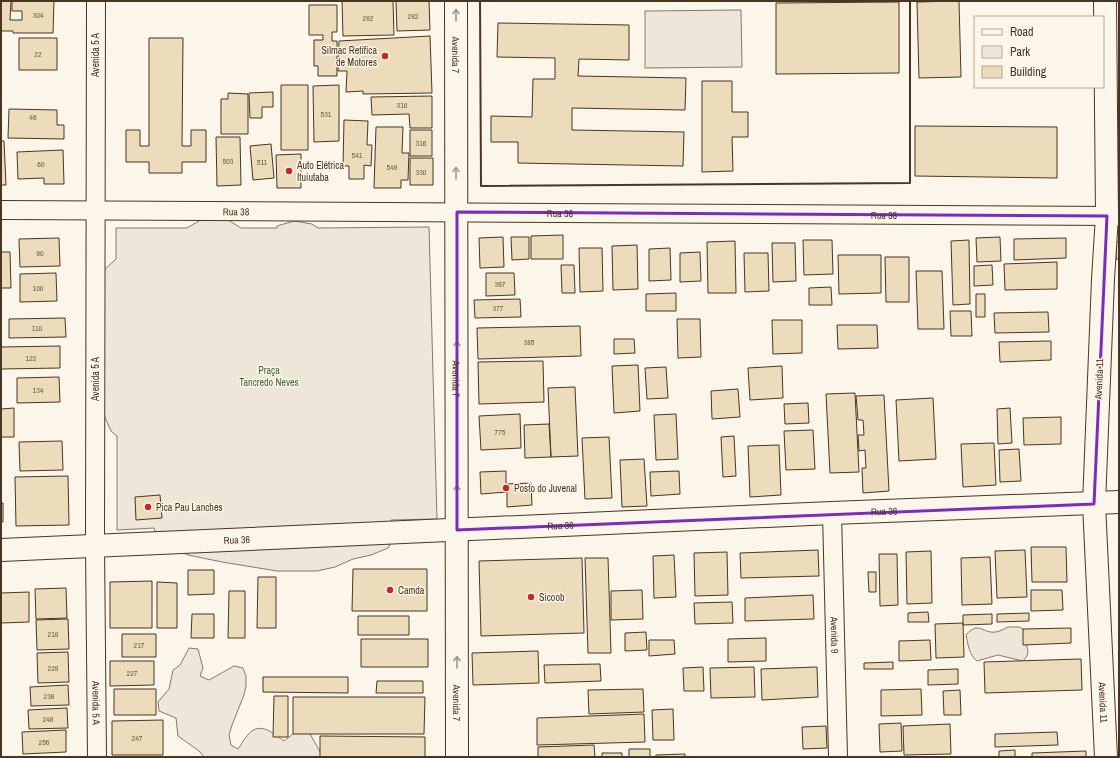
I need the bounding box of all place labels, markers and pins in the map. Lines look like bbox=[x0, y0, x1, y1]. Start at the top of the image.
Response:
place label: Silmac Retífica de Motores bbox=[321, 44, 377, 69]
marker: Silmac Retífica de Motores bbox=[380, 51, 390, 61]
place label: Auto Elétrica Ituiutaba bbox=[296, 159, 344, 184]
marker: Auto Elétrica Ituiutaba bbox=[284, 166, 294, 176]
place label: Posto do Juvenal bbox=[514, 482, 577, 495]
marker: Posto do Juvenal bbox=[501, 483, 511, 493]
place label: Pica Pau Lanches bbox=[156, 501, 223, 514]
marker: Pica Pau Lanches bbox=[143, 502, 153, 512]
place label: Camda bbox=[398, 584, 425, 597]
marker: Camda bbox=[385, 585, 395, 595]
place label: Sicoob bbox=[539, 591, 565, 604]
marker: Sicoob bbox=[526, 592, 536, 602]

